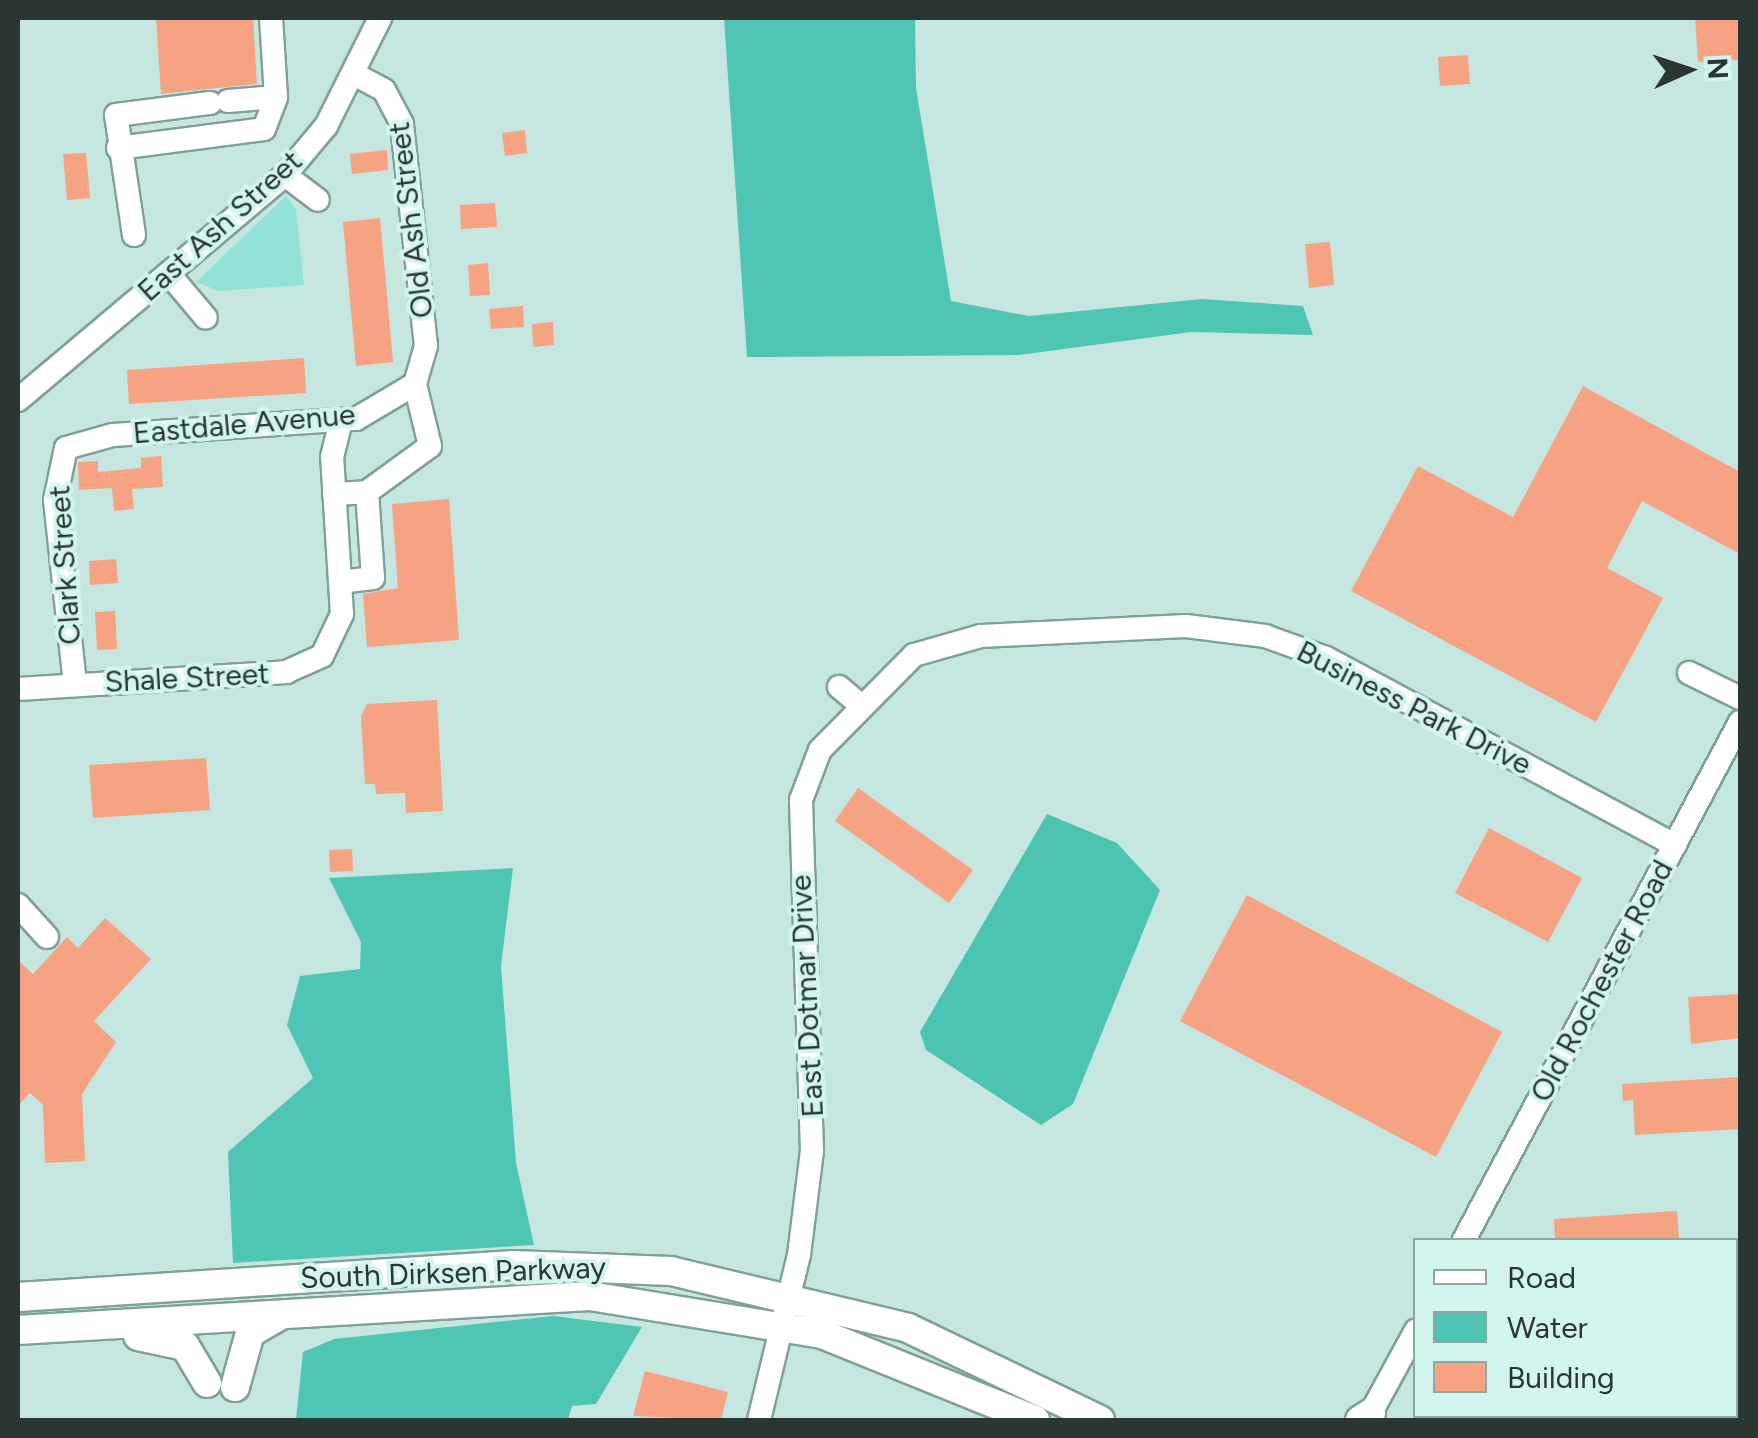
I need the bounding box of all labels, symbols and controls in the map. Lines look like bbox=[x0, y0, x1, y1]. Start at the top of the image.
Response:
north arrow bbox=[1638, 20, 1738, 120]
text: N bbox=[1700, 57, 1736, 80]
street label: Old Ash Street bbox=[381, 120, 441, 320]
street label: East Ash Street bbox=[131, 143, 309, 309]
street label: Eastdale Avenue bbox=[131, 396, 357, 452]
street label: Clark Street bbox=[41, 484, 89, 646]
street label: Business Park Drive bbox=[1291, 633, 1537, 783]
street label: Shale Street bbox=[104, 656, 270, 700]
street label: Old Rochester Road bbox=[1523, 854, 1681, 1108]
street label: East Dotmar Drive bbox=[783, 874, 831, 1118]
legend bbox=[1413, 1238, 1738, 1418]
street label: South Dirksen Parkway bbox=[299, 1250, 607, 1296]
text: Road bbox=[1507, 1259, 1576, 1296]
text: Water bbox=[1507, 1309, 1588, 1346]
text: Building bbox=[1507, 1359, 1615, 1396]

